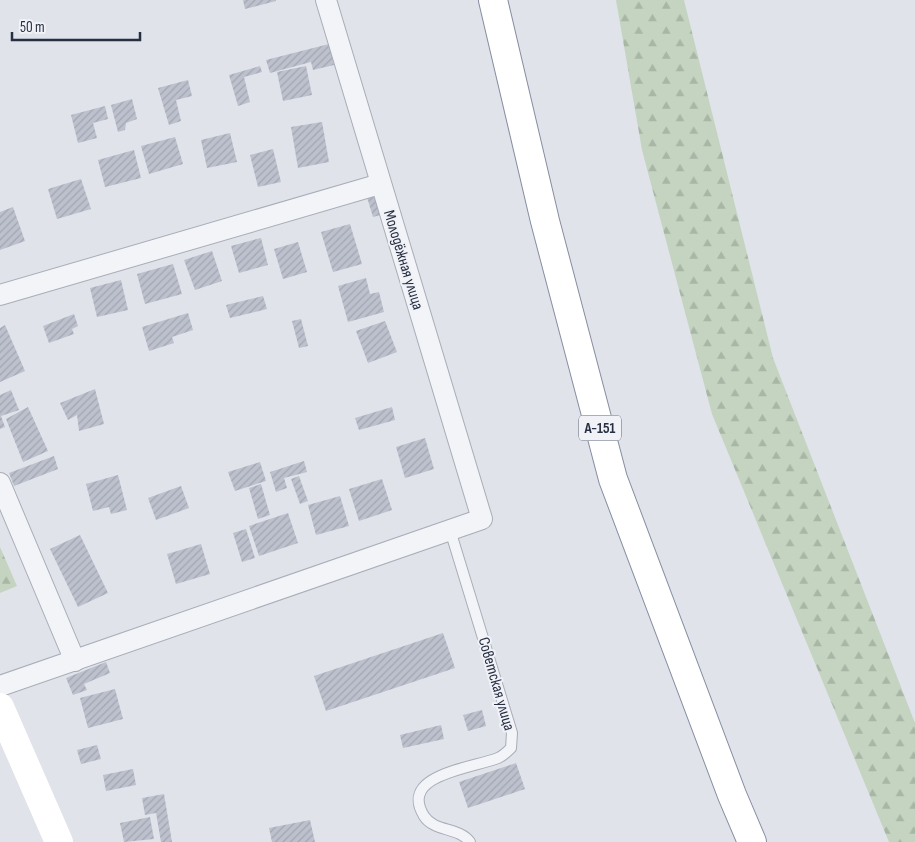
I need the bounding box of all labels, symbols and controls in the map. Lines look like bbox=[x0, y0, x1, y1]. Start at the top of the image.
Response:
scale bar bbox=[12, 10, 140, 42]
text: 50 m bbox=[20, 18, 45, 37]
street label: Молодёжная улица bbox=[379, 208, 427, 312]
road number: А-151 bbox=[579, 416, 621, 440]
street label: Советская улица bbox=[474, 635, 518, 733]

